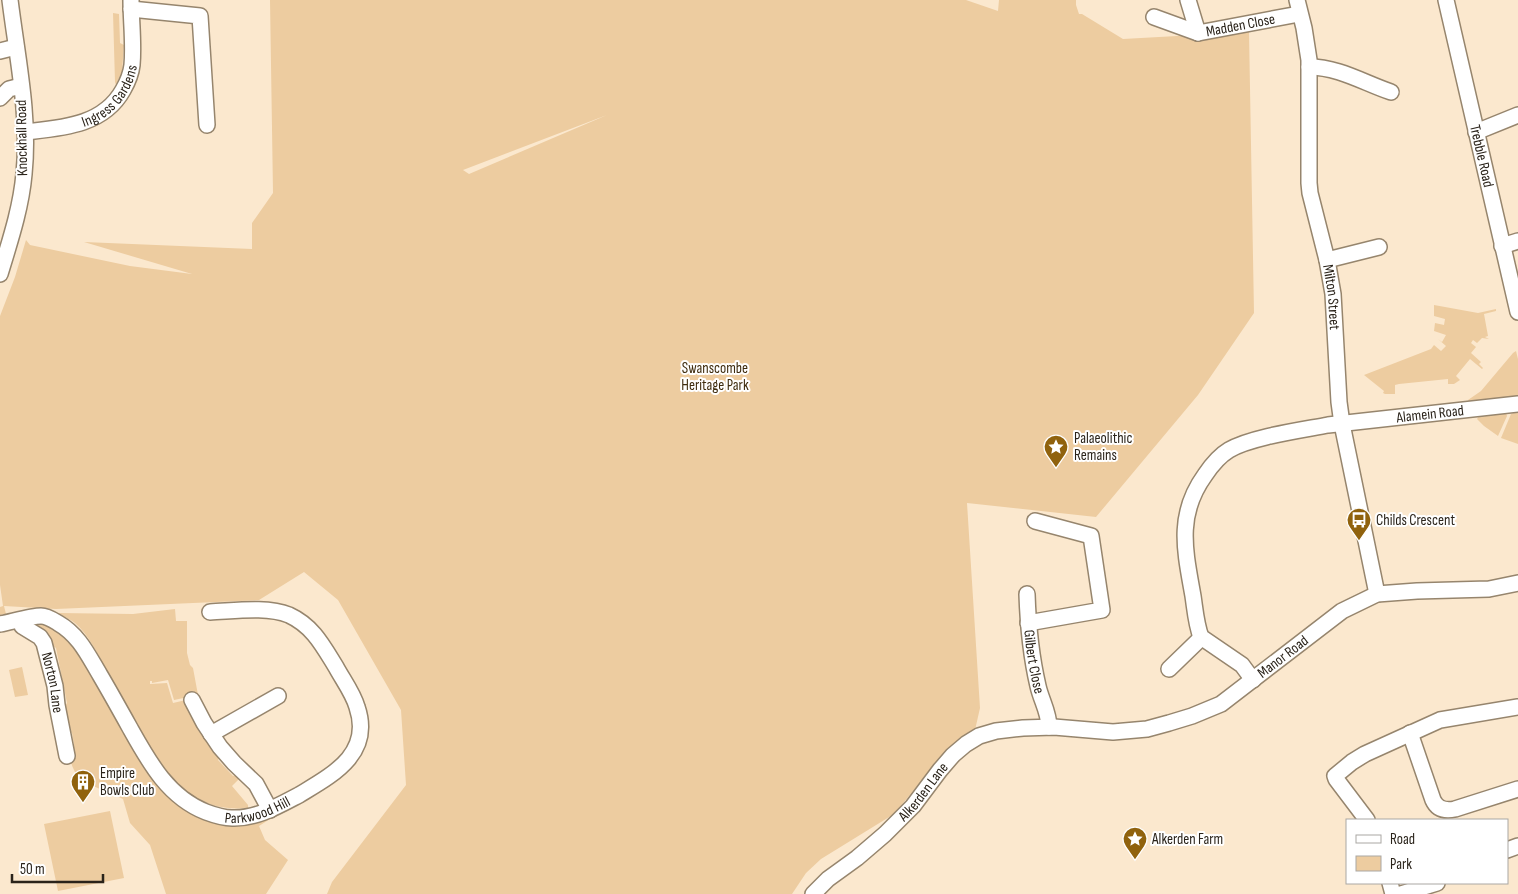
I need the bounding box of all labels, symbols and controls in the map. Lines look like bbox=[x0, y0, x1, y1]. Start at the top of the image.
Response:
street label: Madden Close bbox=[1204, 9, 1276, 41]
street label: Ingress Gardens bbox=[79, 63, 141, 131]
street label: Knockhall Road bbox=[12, 100, 32, 176]
street label: Trebble Road bbox=[1466, 123, 1498, 189]
street label: Milton Street bbox=[1318, 263, 1345, 331]
park label: Swanscombe Heritage Park bbox=[681, 359, 749, 395]
street label: Alamein Road bbox=[1394, 401, 1465, 427]
place label: Palaeolithic Remains bbox=[1074, 429, 1132, 465]
place icon: Palaeolithic Remains bbox=[1043, 434, 1069, 468]
bus stop icon: Childs Crescent bbox=[1346, 507, 1372, 541]
place label: Childs Crescent bbox=[1376, 511, 1455, 530]
street label: Gilbert Close bbox=[1020, 629, 1049, 696]
street label: Manor Road bbox=[1254, 631, 1312, 682]
street label: Norton Lane bbox=[37, 650, 68, 715]
street label: Alkerden Lane bbox=[893, 758, 952, 826]
place label: Empire Bowls Club bbox=[100, 764, 154, 800]
building icon: Empire Bowls Club bbox=[70, 769, 96, 803]
street label: Parkwood Hill bbox=[224, 792, 293, 828]
legend bbox=[1346, 819, 1508, 884]
place icon: Alkerden Farm bbox=[1122, 826, 1148, 860]
place label: Alkerden Farm bbox=[1151, 830, 1223, 849]
text: Road bbox=[1390, 830, 1415, 849]
scale bar bbox=[12, 852, 104, 884]
text: Park bbox=[1390, 855, 1412, 874]
text: 50 m bbox=[20, 860, 45, 879]

